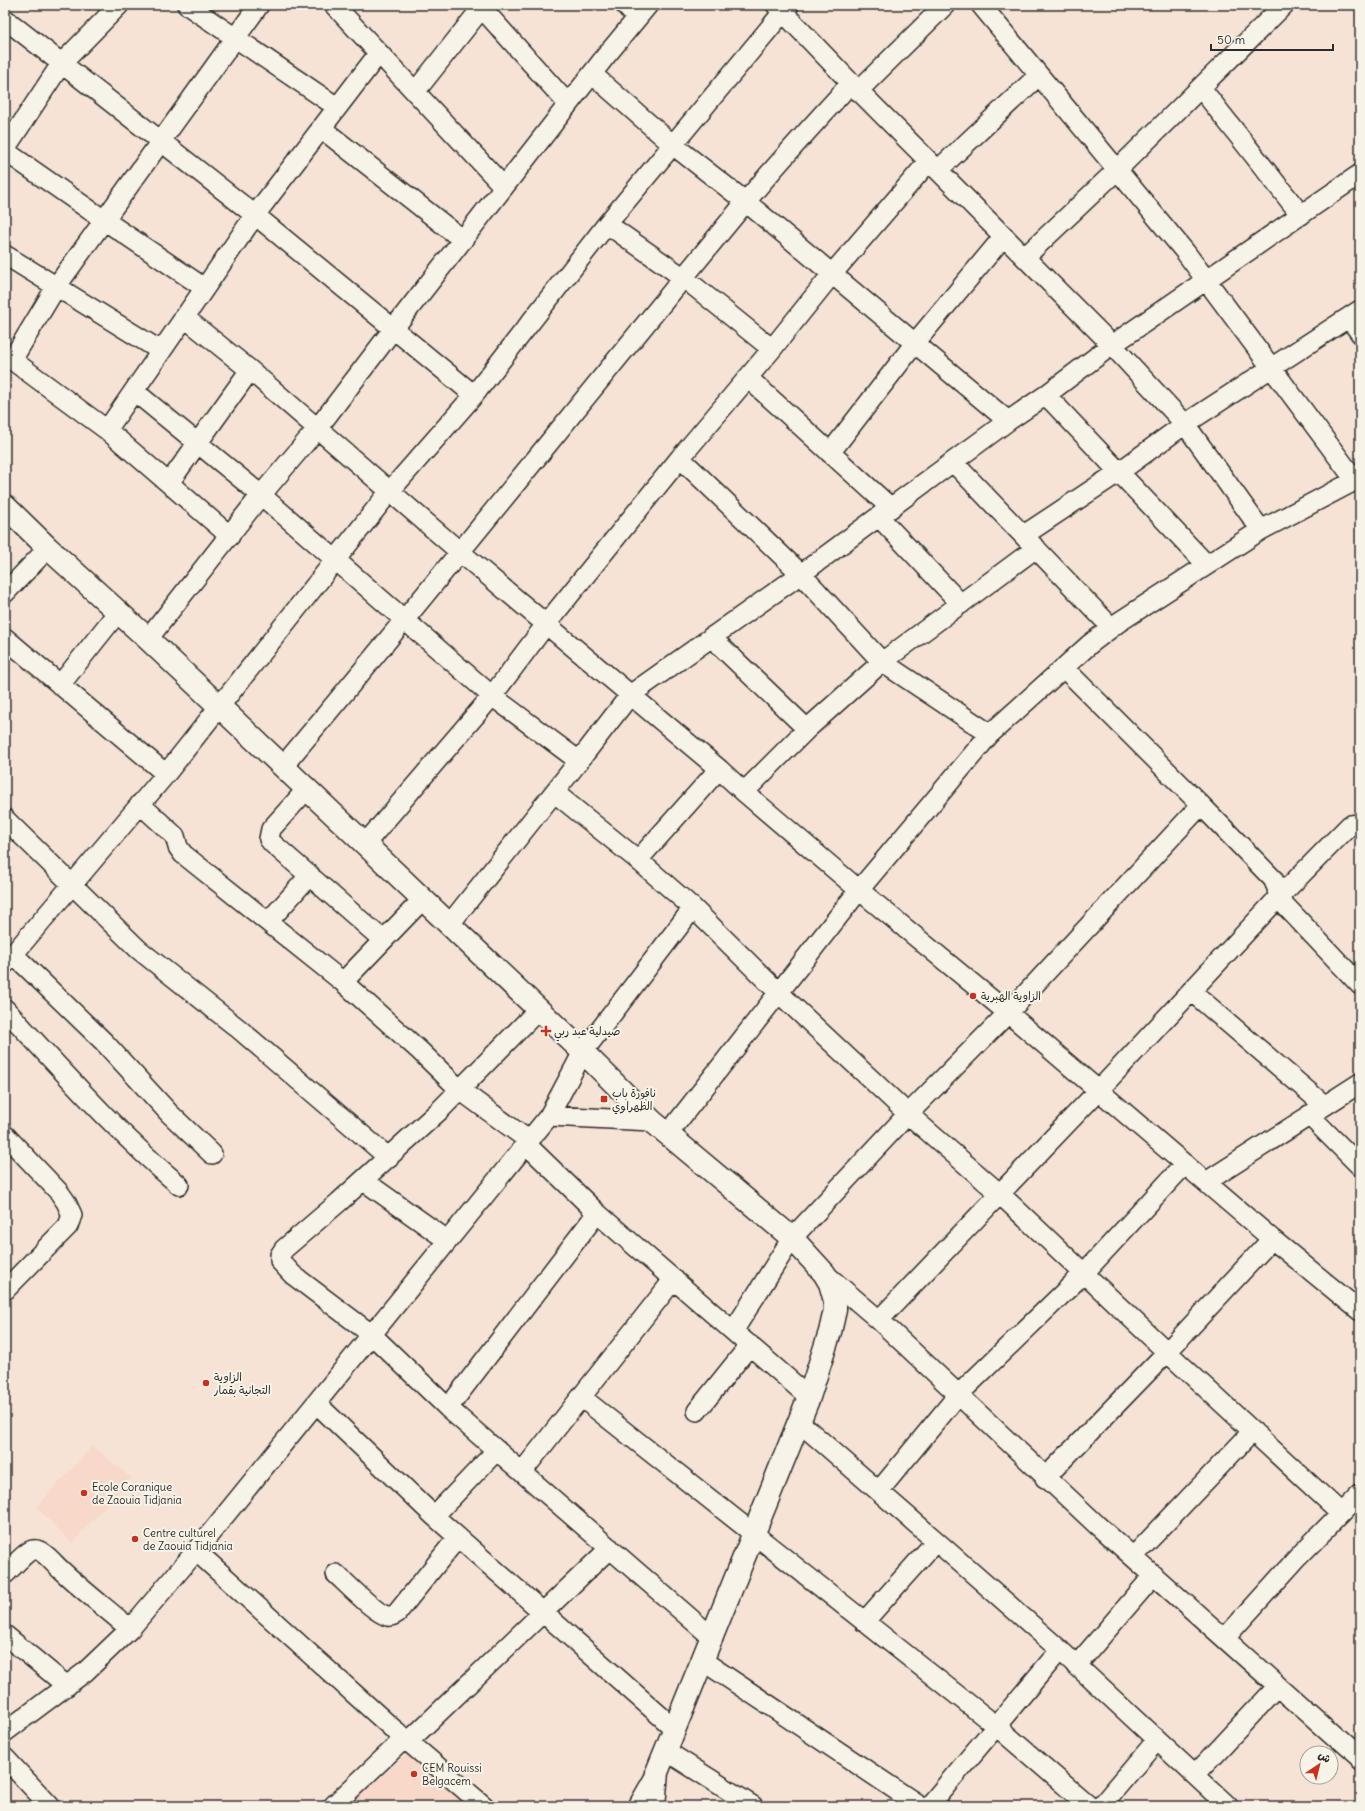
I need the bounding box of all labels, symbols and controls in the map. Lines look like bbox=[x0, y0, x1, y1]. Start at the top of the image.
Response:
scale bar bbox=[1211, 26, 1333, 52]
text: 50 m bbox=[1217, 32, 1246, 47]
place label: الزاوية الهبرية bbox=[981, 989, 1041, 1004]
marker: الزاوية الهبرية bbox=[968, 991, 978, 1001]
place label: صيدلية عبد ربي bbox=[554, 1024, 620, 1042]
marker: صيدلية عبد ربي bbox=[541, 1026, 551, 1036]
place label: نافورة باب الظهراوي bbox=[612, 1086, 656, 1115]
marker: نافورة باب الظهراوي bbox=[599, 1094, 609, 1104]
place label: الزاوية التجانية بقمار bbox=[213, 1370, 271, 1398]
marker: الزاوية التجانية بقمار bbox=[201, 1378, 211, 1388]
place label: Ecole Coranique de Zaouia Tidjania bbox=[92, 1480, 182, 1507]
marker: Ecole Coranique de Zaouia Tidjania bbox=[79, 1488, 89, 1498]
place label: Centre culturel de Zaouia Tidjania bbox=[143, 1526, 233, 1553]
marker: Centre culturel de Zaouia Tidjania bbox=[130, 1534, 140, 1544]
north arrow bbox=[1299, 1745, 1339, 1785]
text: ش bbox=[1316, 1748, 1334, 1766]
place label: CEM Rouissi Belgacem bbox=[422, 1761, 482, 1788]
marker: CEM Rouissi Belgacem bbox=[409, 1769, 419, 1779]

